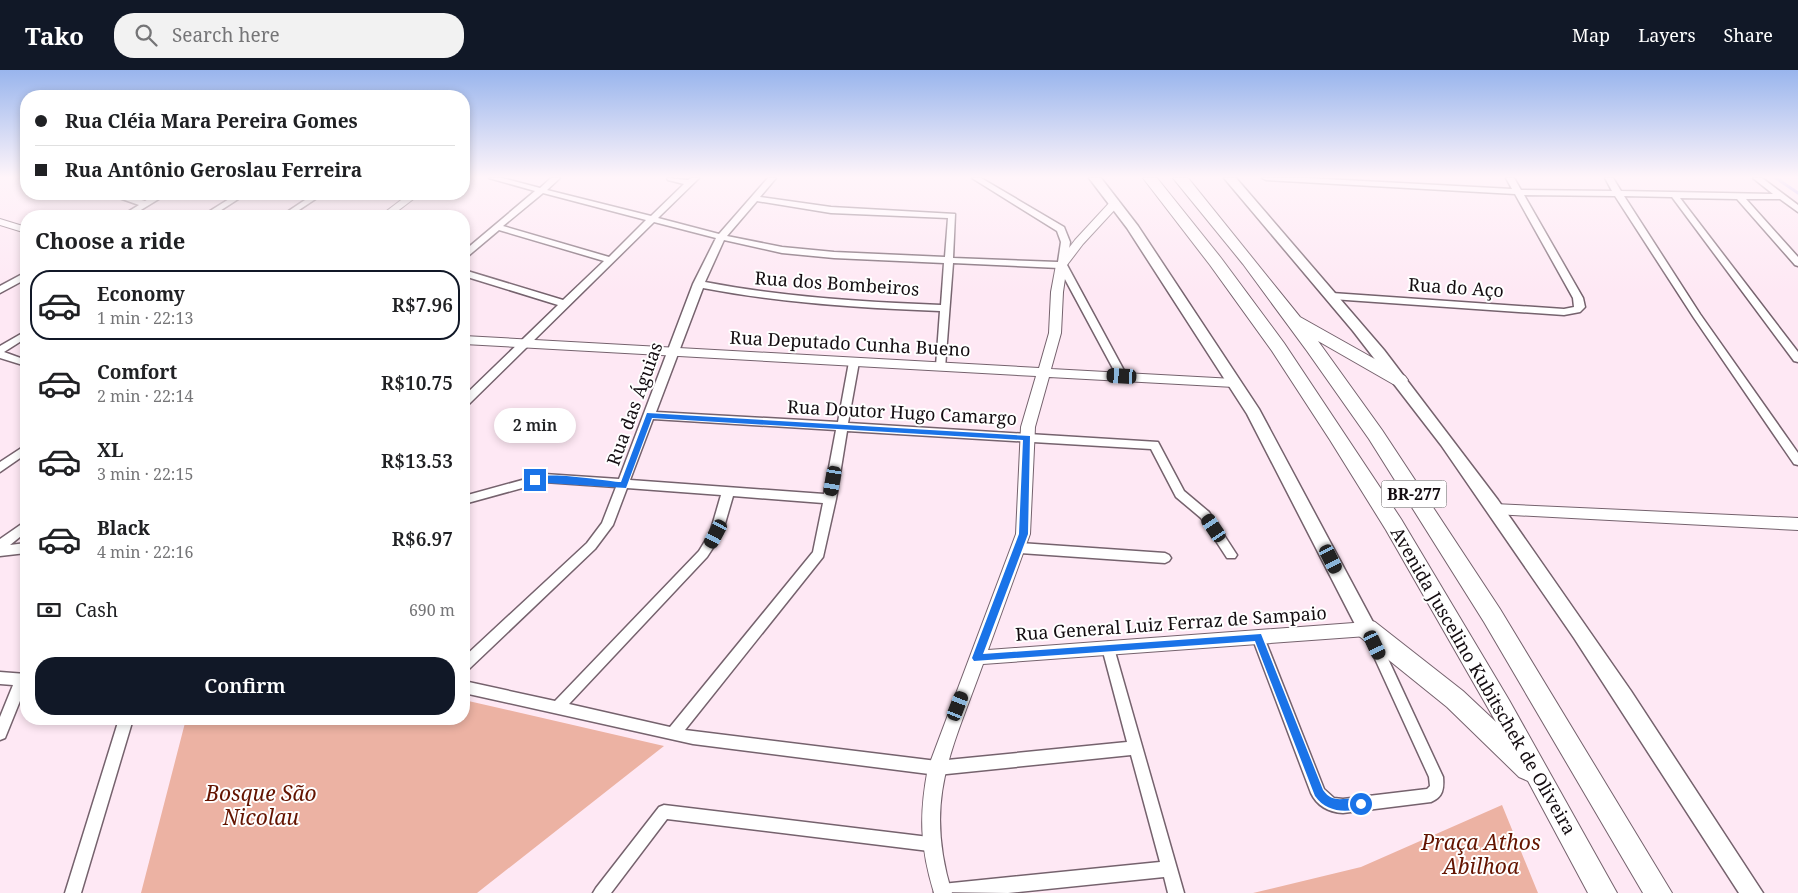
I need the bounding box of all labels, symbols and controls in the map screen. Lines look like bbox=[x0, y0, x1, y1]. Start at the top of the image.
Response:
search box bbox=[114, 13, 464, 58]
text: Tako bbox=[25, 19, 84, 52]
icon: search bbox=[132, 21, 160, 49]
text: Search here bbox=[172, 22, 280, 48]
text: Map bbox=[1572, 23, 1610, 47]
text: Layers bbox=[1638, 23, 1696, 47]
text: Share bbox=[1724, 23, 1773, 47]
text: Rua Cléia Mara Pereira Gomes bbox=[65, 108, 358, 134]
text: Rua Antônio Geroslau Ferreira bbox=[65, 157, 362, 183]
text: Choose a ride bbox=[35, 225, 185, 255]
street label: Rua dos Bombeiros bbox=[754, 265, 920, 301]
street label: Rua do Aço bbox=[1407, 272, 1505, 302]
text: Economy bbox=[97, 281, 185, 307]
icon: car bbox=[37, 283, 82, 328]
text: R$7.96 bbox=[392, 292, 453, 318]
text: 1 min · 22:13 bbox=[97, 307, 193, 329]
street label: Rua Deputado Cunha Bueno bbox=[729, 325, 971, 361]
street label: Rua das Águias bbox=[601, 339, 667, 469]
text: Comfort bbox=[97, 359, 177, 385]
icon: car bbox=[37, 361, 82, 406]
car bbox=[1106, 368, 1137, 384]
text: R$10.75 bbox=[381, 370, 453, 396]
text: 2 min · 22:14 bbox=[97, 385, 193, 407]
street label: Rua Doutor Hugo Camargo bbox=[786, 394, 1018, 430]
callout: 2 min bbox=[494, 408, 576, 442]
text: 2 min bbox=[513, 414, 557, 436]
text: XL bbox=[97, 437, 123, 463]
icon: car bbox=[37, 439, 82, 484]
text: R$13.53 bbox=[381, 448, 453, 474]
text: 3 min · 22:15 bbox=[97, 463, 193, 485]
car bbox=[823, 465, 842, 497]
route end bbox=[524, 469, 546, 491]
road number: BR-277 bbox=[1382, 480, 1446, 508]
car bbox=[1199, 511, 1228, 545]
text: Black bbox=[97, 515, 150, 541]
icon: car bbox=[37, 517, 82, 562]
car bbox=[702, 517, 729, 551]
street label: Avenida Juscelino Kubitschek de Oliveira bbox=[1386, 522, 1582, 839]
text: R$6.97 bbox=[392, 526, 453, 552]
text: 4 min · 22:16 bbox=[97, 541, 193, 563]
car bbox=[1317, 542, 1344, 576]
icon: cash bbox=[35, 596, 63, 624]
text: Cash bbox=[75, 597, 118, 623]
text: 690 m bbox=[409, 599, 455, 621]
street label: Rua General Luiz Ferraz de Sampaio bbox=[1014, 600, 1328, 646]
car bbox=[1361, 628, 1388, 662]
button: Confirm bbox=[35, 657, 455, 715]
car bbox=[945, 689, 970, 723]
park label: Bosque São Nicolau bbox=[204, 779, 317, 831]
route start bbox=[1350, 793, 1372, 815]
park label: Praça Athos Abilhoa bbox=[1420, 828, 1541, 880]

